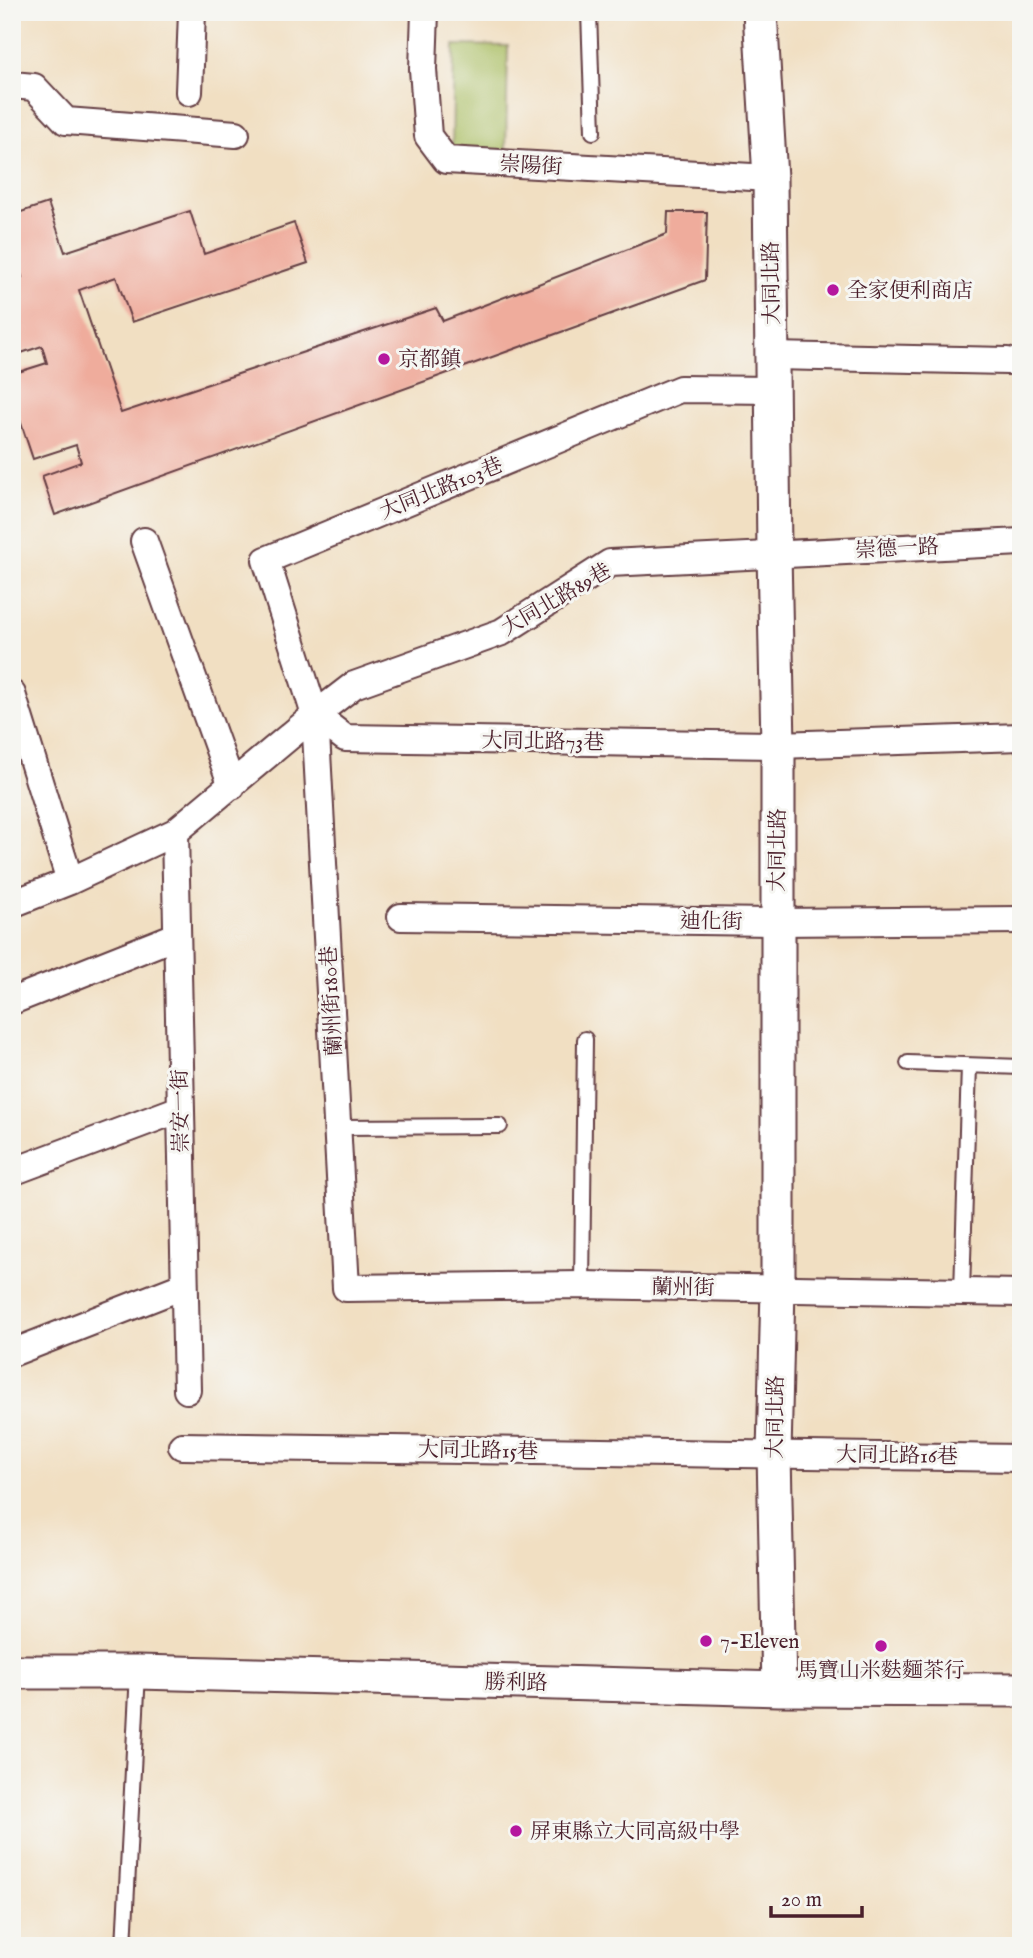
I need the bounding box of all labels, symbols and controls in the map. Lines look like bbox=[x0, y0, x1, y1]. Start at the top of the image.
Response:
street label: 崇陽街 bbox=[499, 151, 563, 182]
street label: 大同北路 bbox=[758, 241, 787, 325]
place label: 全家便利商店 bbox=[847, 278, 973, 305]
marker: 全家便利商店 bbox=[825, 282, 841, 298]
place label: 京都鎮 bbox=[398, 347, 461, 374]
marker: 京都鎮 bbox=[376, 351, 392, 367]
street label: 大同北路103巷 bbox=[376, 452, 507, 526]
street label: 崇德一路 bbox=[854, 534, 940, 565]
street label: 大同北路89巷 bbox=[497, 558, 617, 643]
street label: 大同北路73巷 bbox=[481, 728, 605, 757]
street label: 大同北路 bbox=[764, 808, 793, 892]
street label: 迪化街 bbox=[679, 908, 743, 937]
street label: 蘭州街180巷 bbox=[316, 945, 349, 1057]
street label: 崇安一街 bbox=[167, 1069, 196, 1153]
street label: 蘭州街 bbox=[651, 1274, 715, 1303]
street label: 大同北路 bbox=[762, 1375, 791, 1459]
street label: 大同北路15巷 bbox=[418, 1437, 538, 1466]
street label: 大同北路16巷 bbox=[836, 1442, 958, 1471]
place label: 7-Eleven bbox=[720, 1629, 799, 1656]
marker: 7-Eleven bbox=[698, 1633, 714, 1649]
marker: 馬寶山米麩麵茶行 bbox=[873, 1638, 889, 1654]
place label: 馬寶山米麩麵茶行 bbox=[797, 1658, 965, 1685]
street label: 勝利路 bbox=[484, 1669, 548, 1698]
place label: 屏東縣立大同高級中學 bbox=[530, 1819, 740, 1846]
marker: 屏東縣立大同高級中學 bbox=[508, 1823, 524, 1839]
scale bar bbox=[771, 1874, 862, 1918]
text: 20 m bbox=[781, 1887, 822, 1914]

